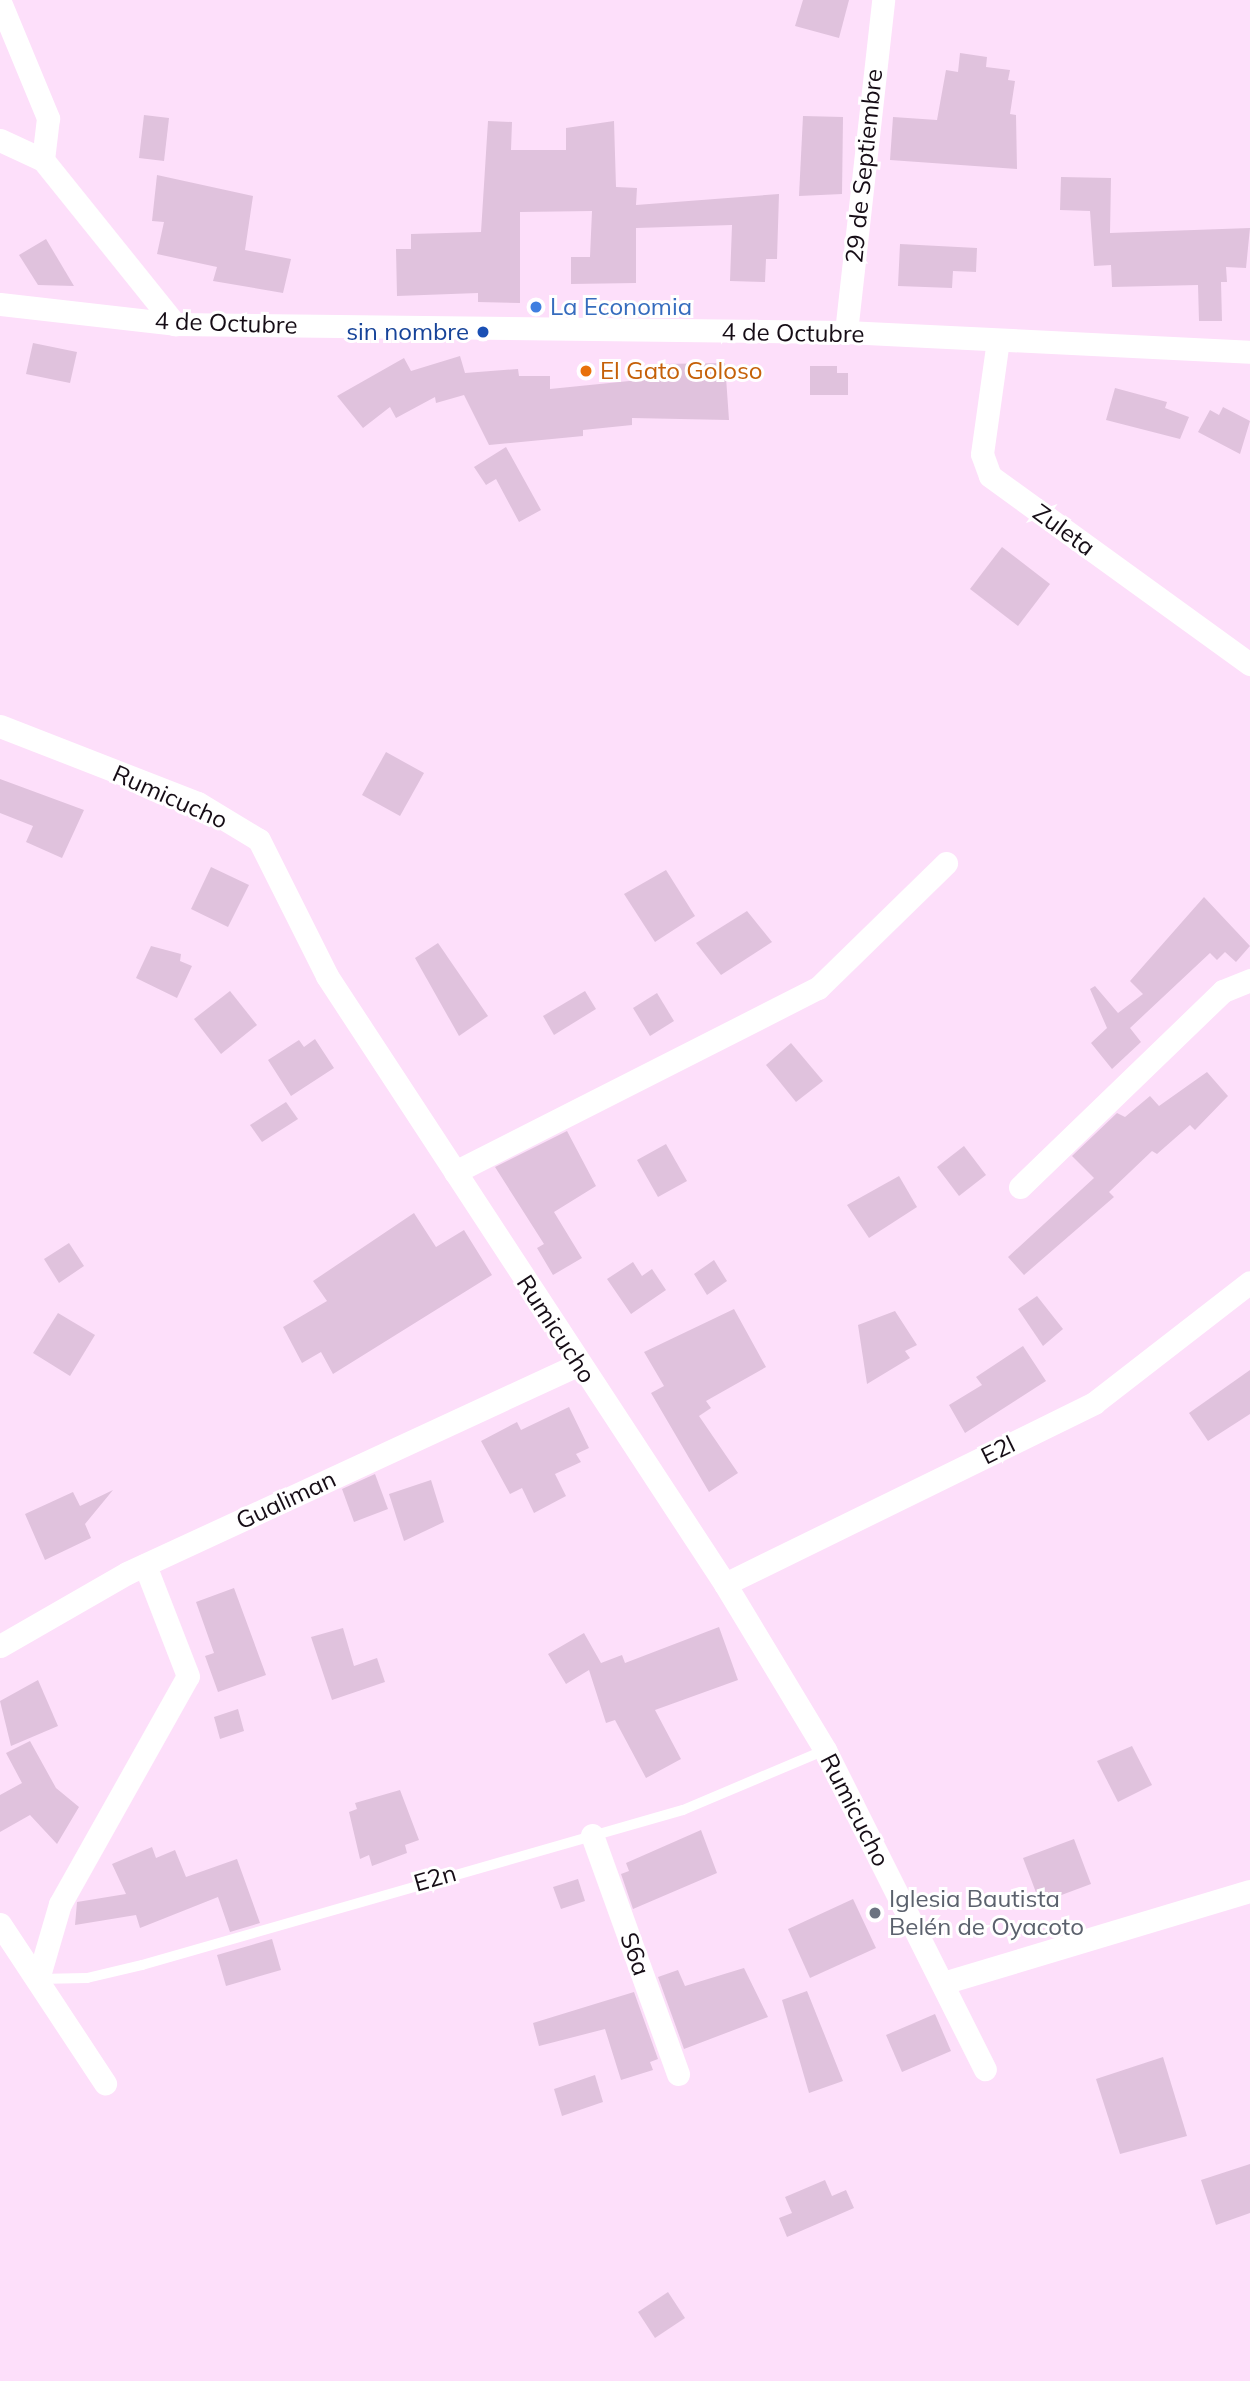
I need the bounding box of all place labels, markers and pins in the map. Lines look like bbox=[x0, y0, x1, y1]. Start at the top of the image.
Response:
place label: La Economia bbox=[550, 293, 692, 321]
marker: La Economia bbox=[528, 299, 544, 315]
place label: sin nombre bbox=[346, 318, 469, 346]
marker: sin nombre bbox=[475, 324, 491, 340]
place label: El Gato Goloso bbox=[600, 357, 763, 385]
marker: El Gato Goloso bbox=[578, 363, 594, 379]
place label: Iglesia Bautista Belén de Oyacoto bbox=[889, 1885, 1084, 1941]
marker: Iglesia Bautista Belén de Oyacoto bbox=[867, 1905, 883, 1921]

